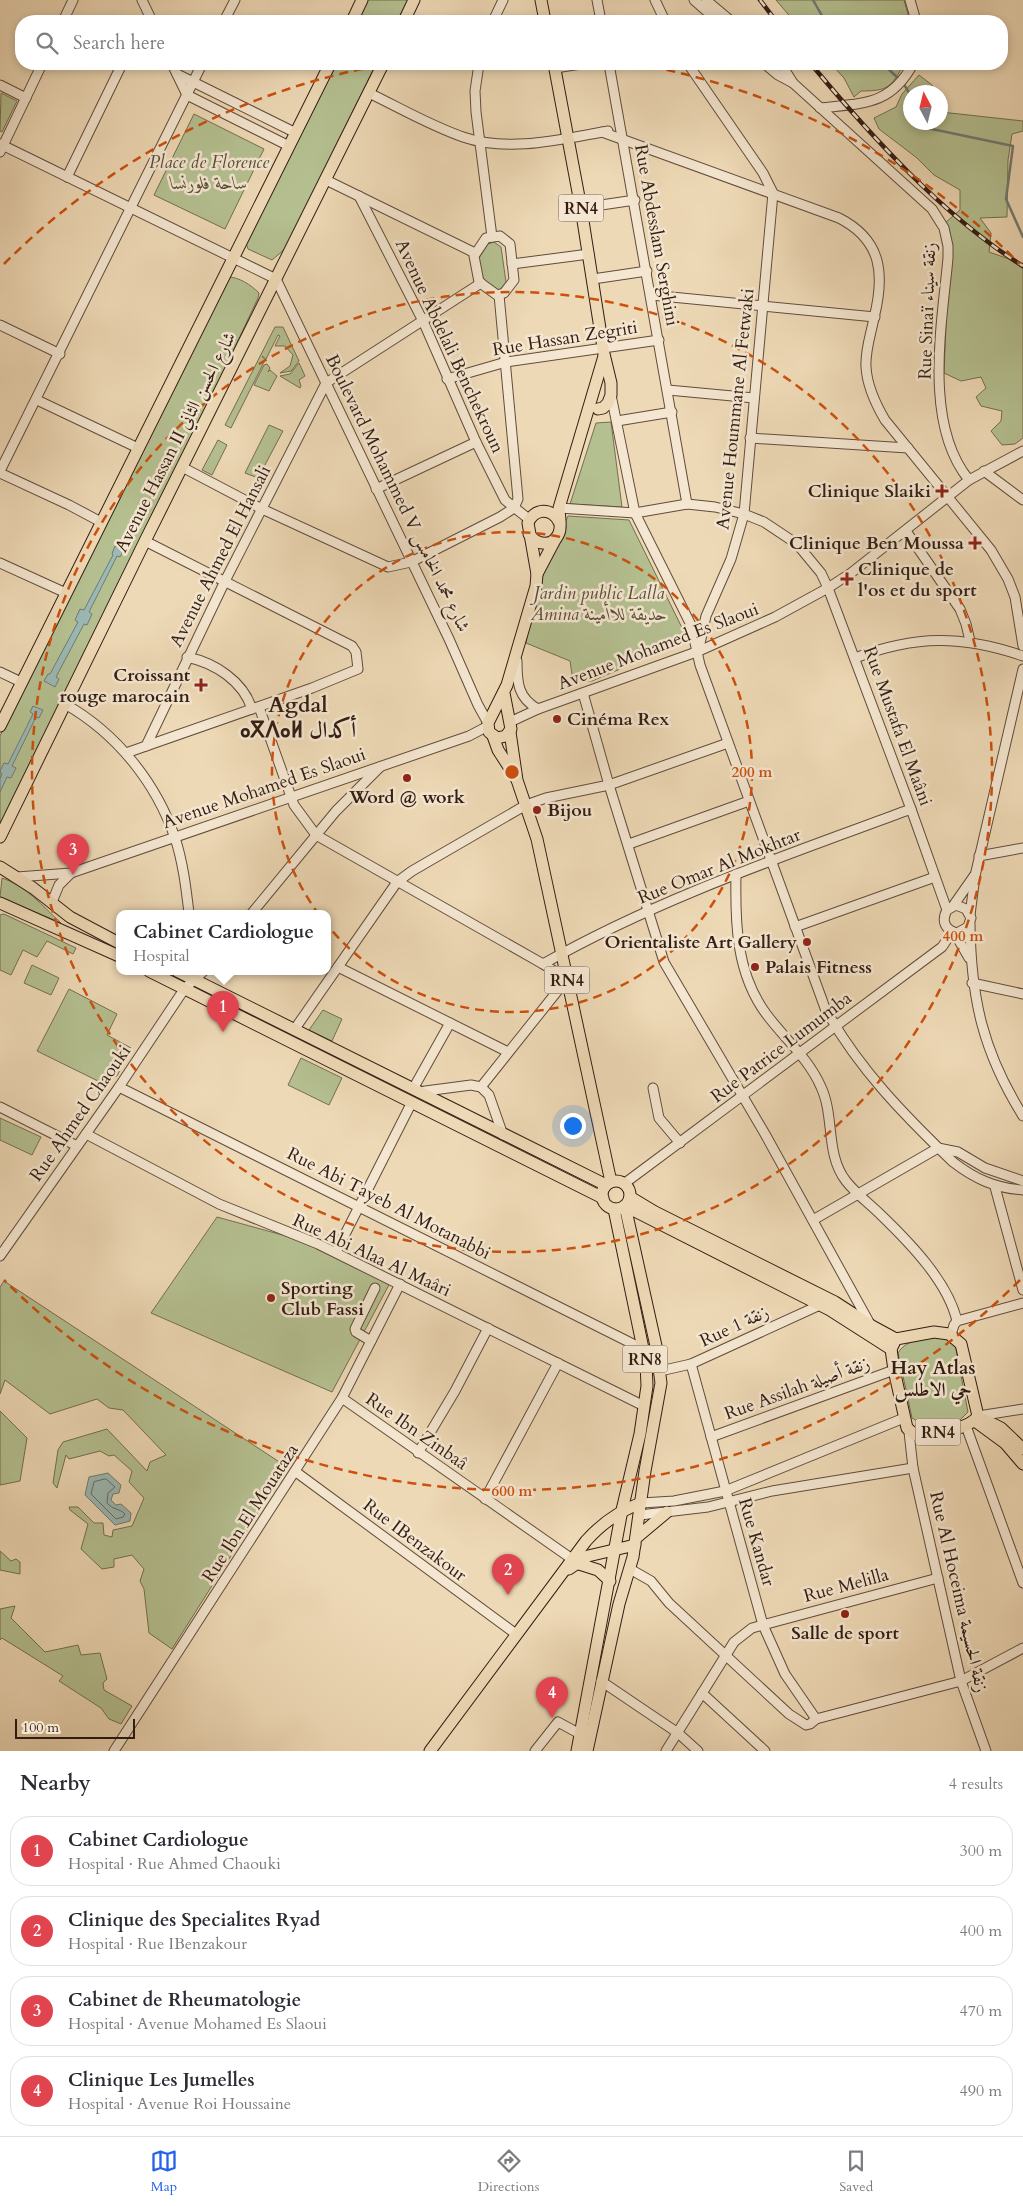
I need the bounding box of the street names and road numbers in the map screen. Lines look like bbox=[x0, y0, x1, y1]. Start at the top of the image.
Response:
street label: Rue Abdesslam Serghini bbox=[628, 142, 685, 328]
road number: RN4 bbox=[558, 194, 604, 222]
street label: Avenue Abdelali Benchekroun bbox=[389, 235, 510, 458]
street label: Rue Sinaï زنقة سيناء bbox=[913, 242, 942, 380]
street label: Avenue Hoummane Al Fetwaki bbox=[710, 287, 761, 531]
street label: Rue Hassan Zegriti bbox=[491, 315, 639, 362]
street label: Avenue Hassan II شارع الحسن الثاني bbox=[109, 328, 244, 558]
street label: Boulevard Mohammed V شارع محمد الخامس bbox=[317, 350, 476, 637]
street label: Avenue Ahmed El Hansali bbox=[164, 461, 277, 651]
street label: Avenue Mohamed Es Slaoui bbox=[554, 597, 762, 696]
street label: Rue Mustafa El Maâni bbox=[857, 643, 938, 809]
street label: Avenue Mohamed Es Slaoui bbox=[159, 742, 369, 835]
street label: Rue Omar Al Mokhtar bbox=[634, 822, 805, 911]
road number: RN4 bbox=[544, 966, 590, 994]
street label: Rue Patrice Lumumba bbox=[706, 986, 857, 1109]
street label: Rue Ahmed Chaouki bbox=[24, 1040, 137, 1187]
street label: Rue Abi Tayeb Al Motanabbi bbox=[283, 1141, 495, 1266]
street label: Rue Abi Alaa Al Maâri bbox=[289, 1208, 455, 1303]
street label: Rue 1 زنقة bbox=[696, 1300, 773, 1353]
road number: RN8 bbox=[622, 1346, 668, 1372]
street label: Rue Assilah زنقة أصيلة bbox=[721, 1350, 873, 1426]
street label: Rue Ibn Zinbaâ bbox=[361, 1387, 473, 1476]
road number: RN4 bbox=[916, 1418, 960, 1445]
street label: Rue Ibn El Mouataza bbox=[196, 1439, 305, 1587]
street label: Rue Al Hoceima زنقة الحسيمة bbox=[923, 1489, 994, 1695]
street label: Rue IBenzakour bbox=[358, 1493, 472, 1588]
street label: Rue Kandar bbox=[732, 1495, 781, 1590]
street label: Rue Melilla bbox=[801, 1562, 892, 1609]

